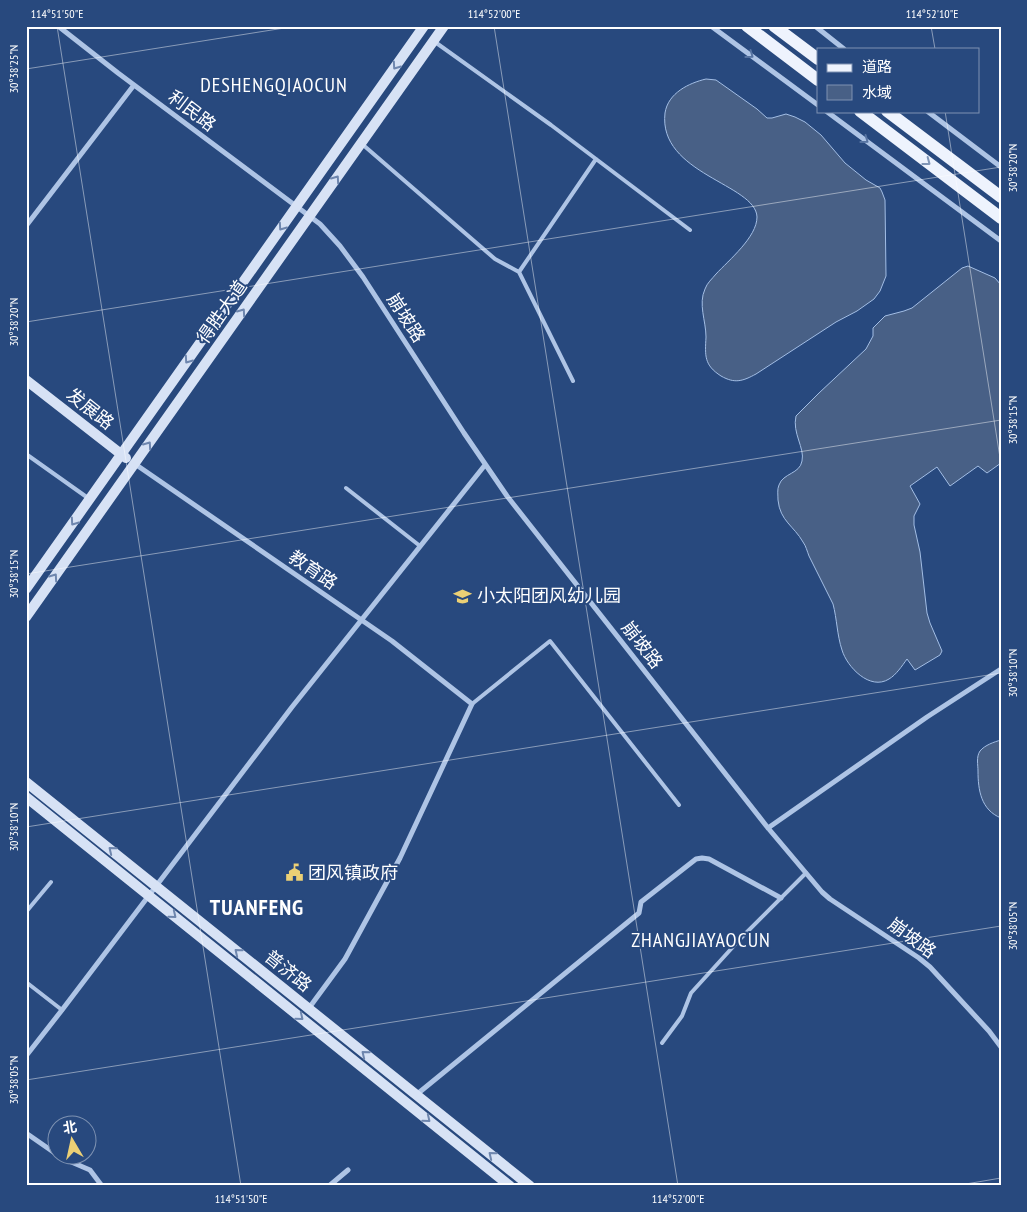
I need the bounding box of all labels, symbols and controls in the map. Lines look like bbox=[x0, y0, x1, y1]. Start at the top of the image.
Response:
text: 114°51'50"E bbox=[31, 6, 83, 21]
text: 114°52'00"E bbox=[468, 6, 520, 21]
text: 114°52'10"E bbox=[906, 6, 958, 21]
text: 30°38'25"N bbox=[6, 45, 21, 93]
legend bbox=[817, 48, 980, 112]
one-way arrow bbox=[744, 49, 754, 58]
text: 道路 bbox=[862, 57, 892, 76]
one-way arrow bbox=[393, 60, 401, 69]
district label: DESHENGQIAOCUN bbox=[200, 72, 348, 98]
text: 水域 bbox=[862, 83, 892, 102]
street label: 利民路 bbox=[164, 85, 221, 136]
one-way arrow bbox=[859, 134, 869, 143]
text: 30°38'20"N bbox=[1005, 144, 1020, 192]
one-way arrow bbox=[921, 156, 930, 164]
one-way arrow bbox=[330, 175, 339, 185]
one-way arrow bbox=[279, 222, 288, 231]
street label: 得胜大道 bbox=[192, 276, 252, 348]
street label: 崩坡路 bbox=[382, 289, 431, 347]
text: 30°38'20"N bbox=[6, 298, 21, 346]
one-way arrow bbox=[236, 308, 245, 318]
one-way arrow bbox=[185, 354, 194, 364]
street label: 发展路 bbox=[62, 383, 119, 434]
text: 30°38'15"N bbox=[1005, 396, 1020, 444]
one-way arrow bbox=[142, 441, 151, 451]
one-way arrow bbox=[71, 516, 80, 525]
street label: 教育路 bbox=[284, 545, 342, 594]
text: 30°38'15"N bbox=[6, 550, 21, 598]
one-way arrow bbox=[48, 574, 57, 583]
place label: 小太阳团风幼儿园 bbox=[477, 584, 621, 607]
school or university icon: 小太阳团风幼儿园 bbox=[453, 586, 473, 606]
street label: 崩坡路 bbox=[617, 616, 668, 673]
text: 30°38'10"N bbox=[1005, 649, 1020, 697]
text: 30°38'10"N bbox=[6, 803, 21, 851]
one-way arrow bbox=[108, 847, 117, 856]
place label: 团风镇政府 bbox=[308, 861, 398, 884]
public building icon: 团风镇政府 bbox=[284, 863, 304, 883]
district label: TUANFENG bbox=[210, 893, 304, 921]
text: 30°38'05"N bbox=[1005, 902, 1020, 950]
one-way arrow bbox=[168, 910, 177, 919]
street label: 崩坡路 bbox=[884, 912, 941, 963]
district label: ZHANGJIAYAOCUN bbox=[631, 927, 771, 953]
street label: 普济路 bbox=[260, 945, 317, 997]
one-way arrow bbox=[235, 948, 244, 957]
one-way arrow bbox=[294, 1011, 303, 1019]
one-way arrow bbox=[362, 1051, 371, 1059]
text: 30°38'05"N bbox=[6, 1056, 21, 1104]
one-way arrow bbox=[421, 1113, 430, 1121]
north arrow bbox=[48, 1114, 98, 1164]
text: 北 bbox=[62, 1117, 78, 1137]
one-way arrow bbox=[489, 1153, 498, 1161]
text: 114°51'50"E bbox=[215, 1191, 267, 1206]
text: 114°52'00"E bbox=[652, 1191, 704, 1206]

